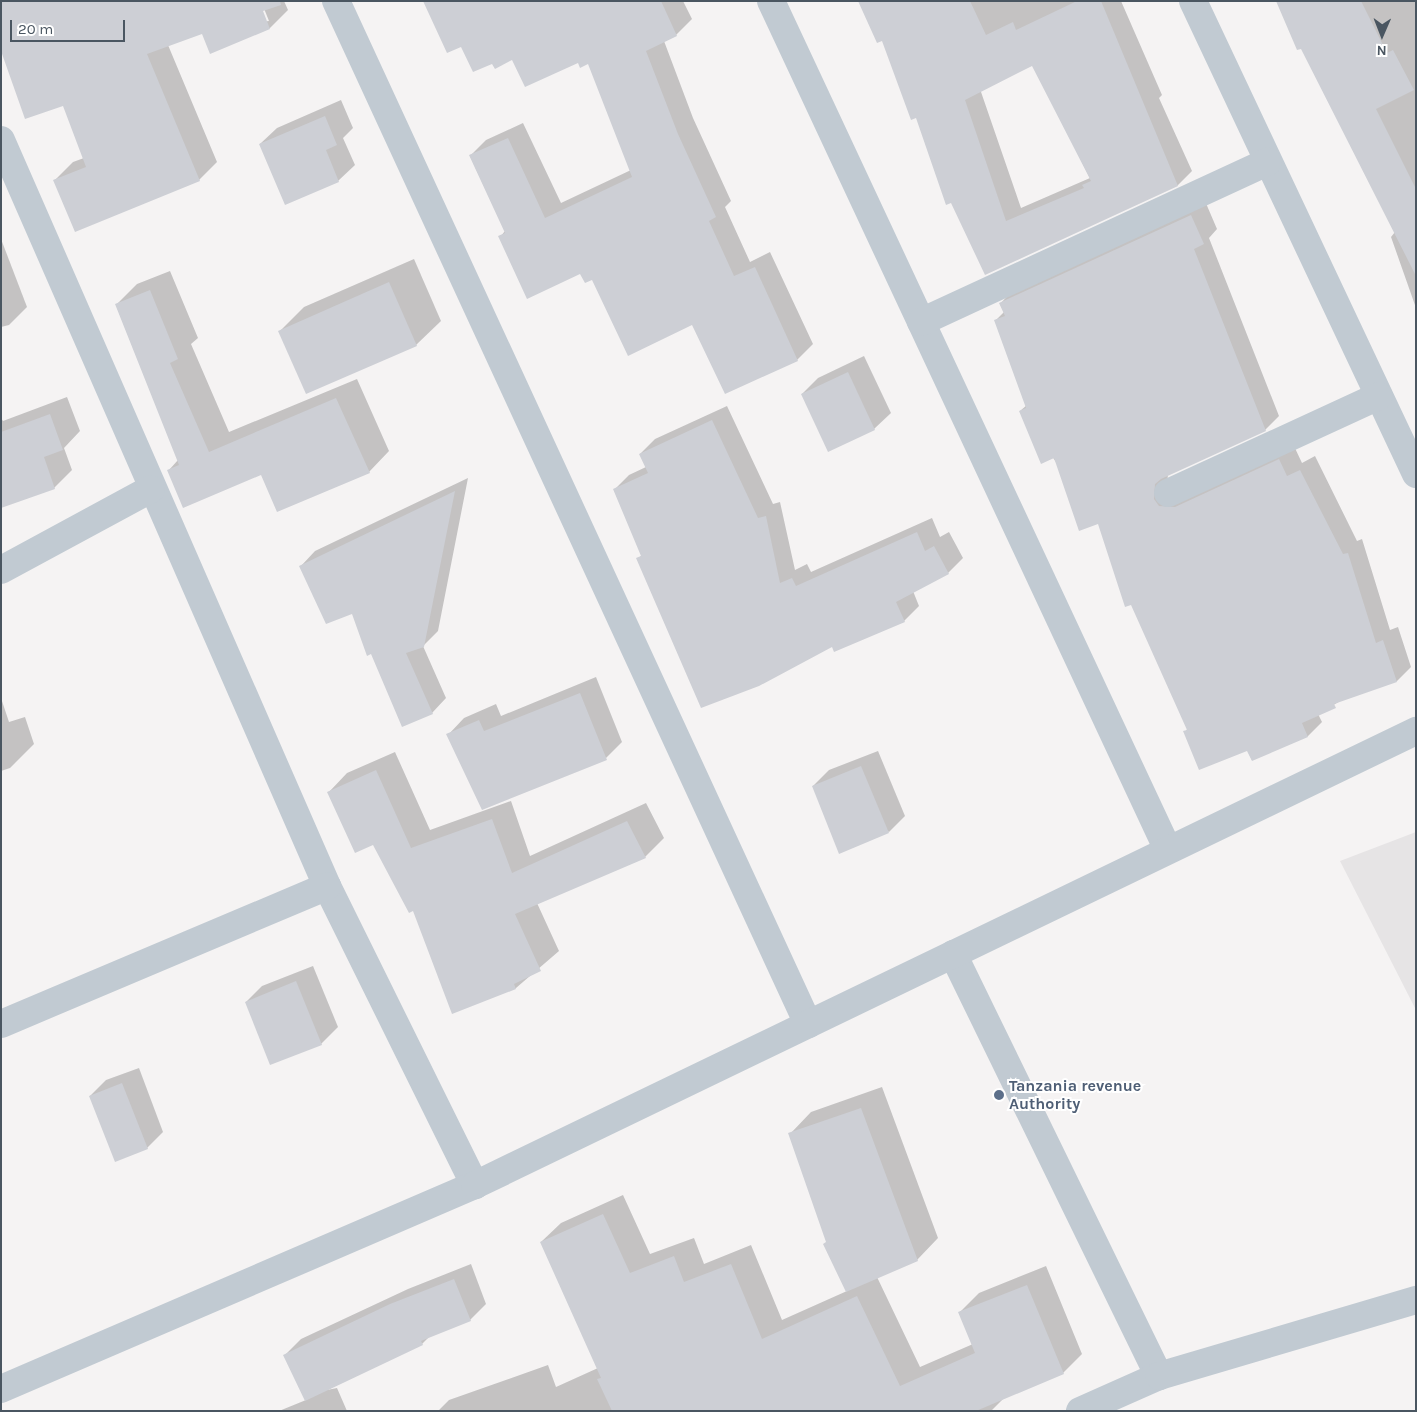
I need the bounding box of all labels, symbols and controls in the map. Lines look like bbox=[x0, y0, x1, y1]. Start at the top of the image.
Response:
scale bar bbox=[12, 10, 128, 42]
north arrow bbox=[1357, 10, 1407, 60]
text: 20 m bbox=[18, 20, 53, 38]
text: N bbox=[1377, 42, 1387, 59]
place label: Tanzania revenue Authority bbox=[1009, 1076, 1141, 1114]
marker: Tanzania revenue Authority bbox=[993, 1089, 1005, 1101]

